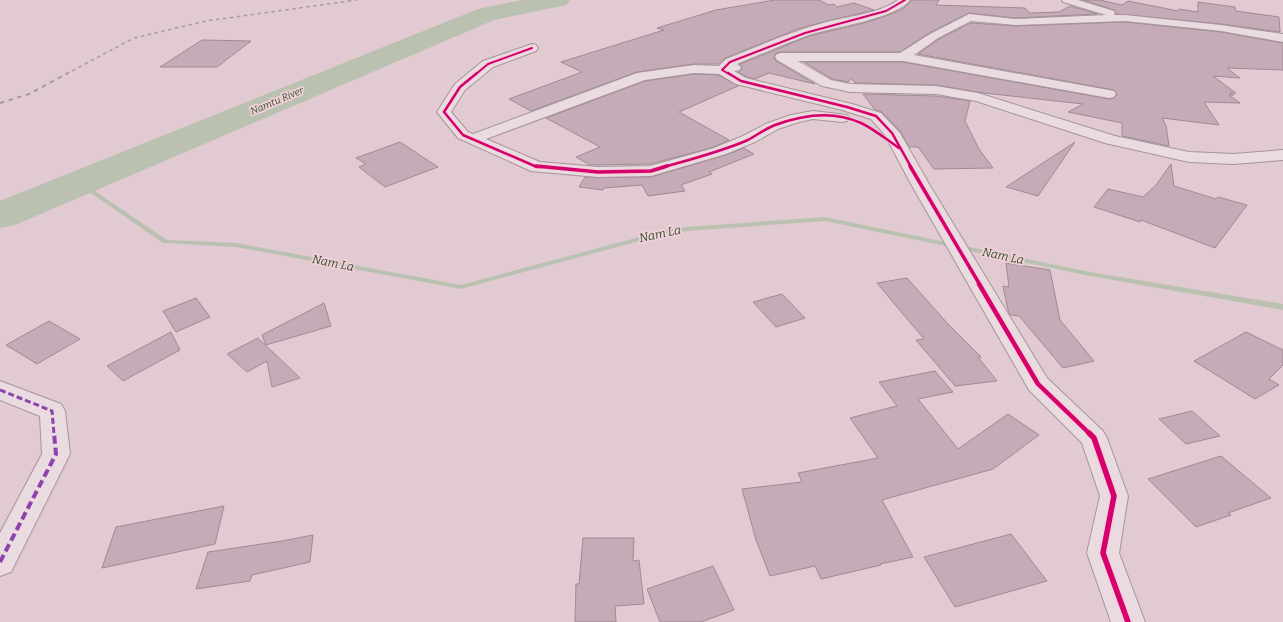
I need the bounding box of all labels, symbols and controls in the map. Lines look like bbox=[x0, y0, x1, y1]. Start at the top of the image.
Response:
water label: Namtu River bbox=[248, 84, 306, 118]
water label: Nam La bbox=[638, 223, 682, 245]
water label: Nam La bbox=[981, 245, 1025, 267]
water label: Nam La bbox=[311, 252, 355, 274]

